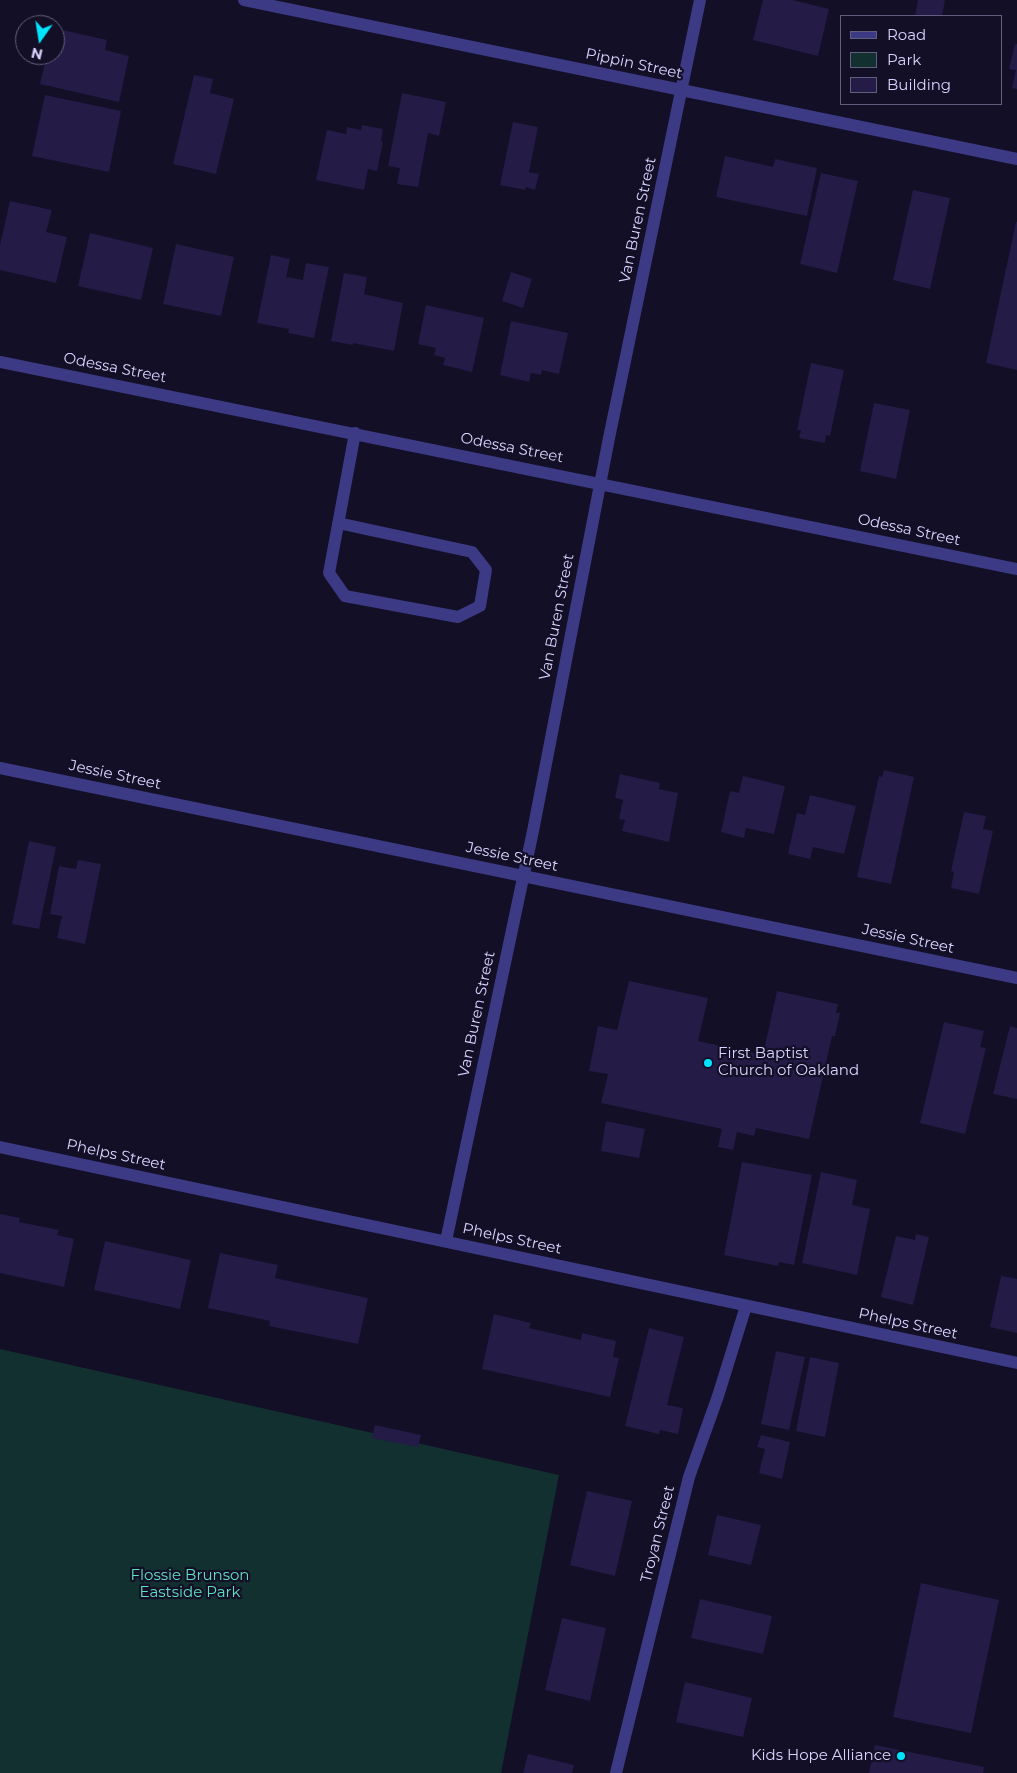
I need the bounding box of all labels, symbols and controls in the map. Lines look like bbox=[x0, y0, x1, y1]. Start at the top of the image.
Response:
north arrow bbox=[15, 15, 65, 65]
legend bbox=[840, 15, 1002, 105]
text: Road bbox=[887, 25, 926, 44]
text: N bbox=[29, 44, 44, 64]
street label: Pippin Street bbox=[584, 45, 684, 83]
text: Park bbox=[887, 50, 921, 69]
text: Building bbox=[887, 75, 951, 94]
street label: Van Buren Street bbox=[616, 155, 660, 285]
street label: Odessa Street bbox=[62, 349, 168, 387]
street label: Odessa Street bbox=[459, 429, 565, 467]
street label: Odessa Street bbox=[856, 510, 962, 550]
street label: Van Buren Street bbox=[536, 552, 578, 682]
street label: Jessie Street bbox=[67, 756, 163, 794]
street label: Jessie Street bbox=[464, 838, 560, 876]
street label: Jessie Street bbox=[860, 920, 956, 958]
street label: Van Buren Street bbox=[455, 949, 499, 1079]
place label: First Baptist Church of Oakland bbox=[718, 1045, 859, 1080]
marker: First Baptist Church of Oakland bbox=[702, 1057, 714, 1069]
street label: Phelps Street bbox=[65, 1136, 167, 1174]
street label: Phelps Street bbox=[461, 1220, 563, 1258]
street label: Phelps Street bbox=[857, 1305, 959, 1343]
street label: Troyan Street bbox=[637, 1484, 679, 1584]
park label: Flossie Brunson Eastside Park bbox=[130, 1567, 250, 1602]
place label: Kids Hope Alliance bbox=[751, 1747, 891, 1765]
marker: Kids Hope Alliance bbox=[895, 1750, 907, 1762]

